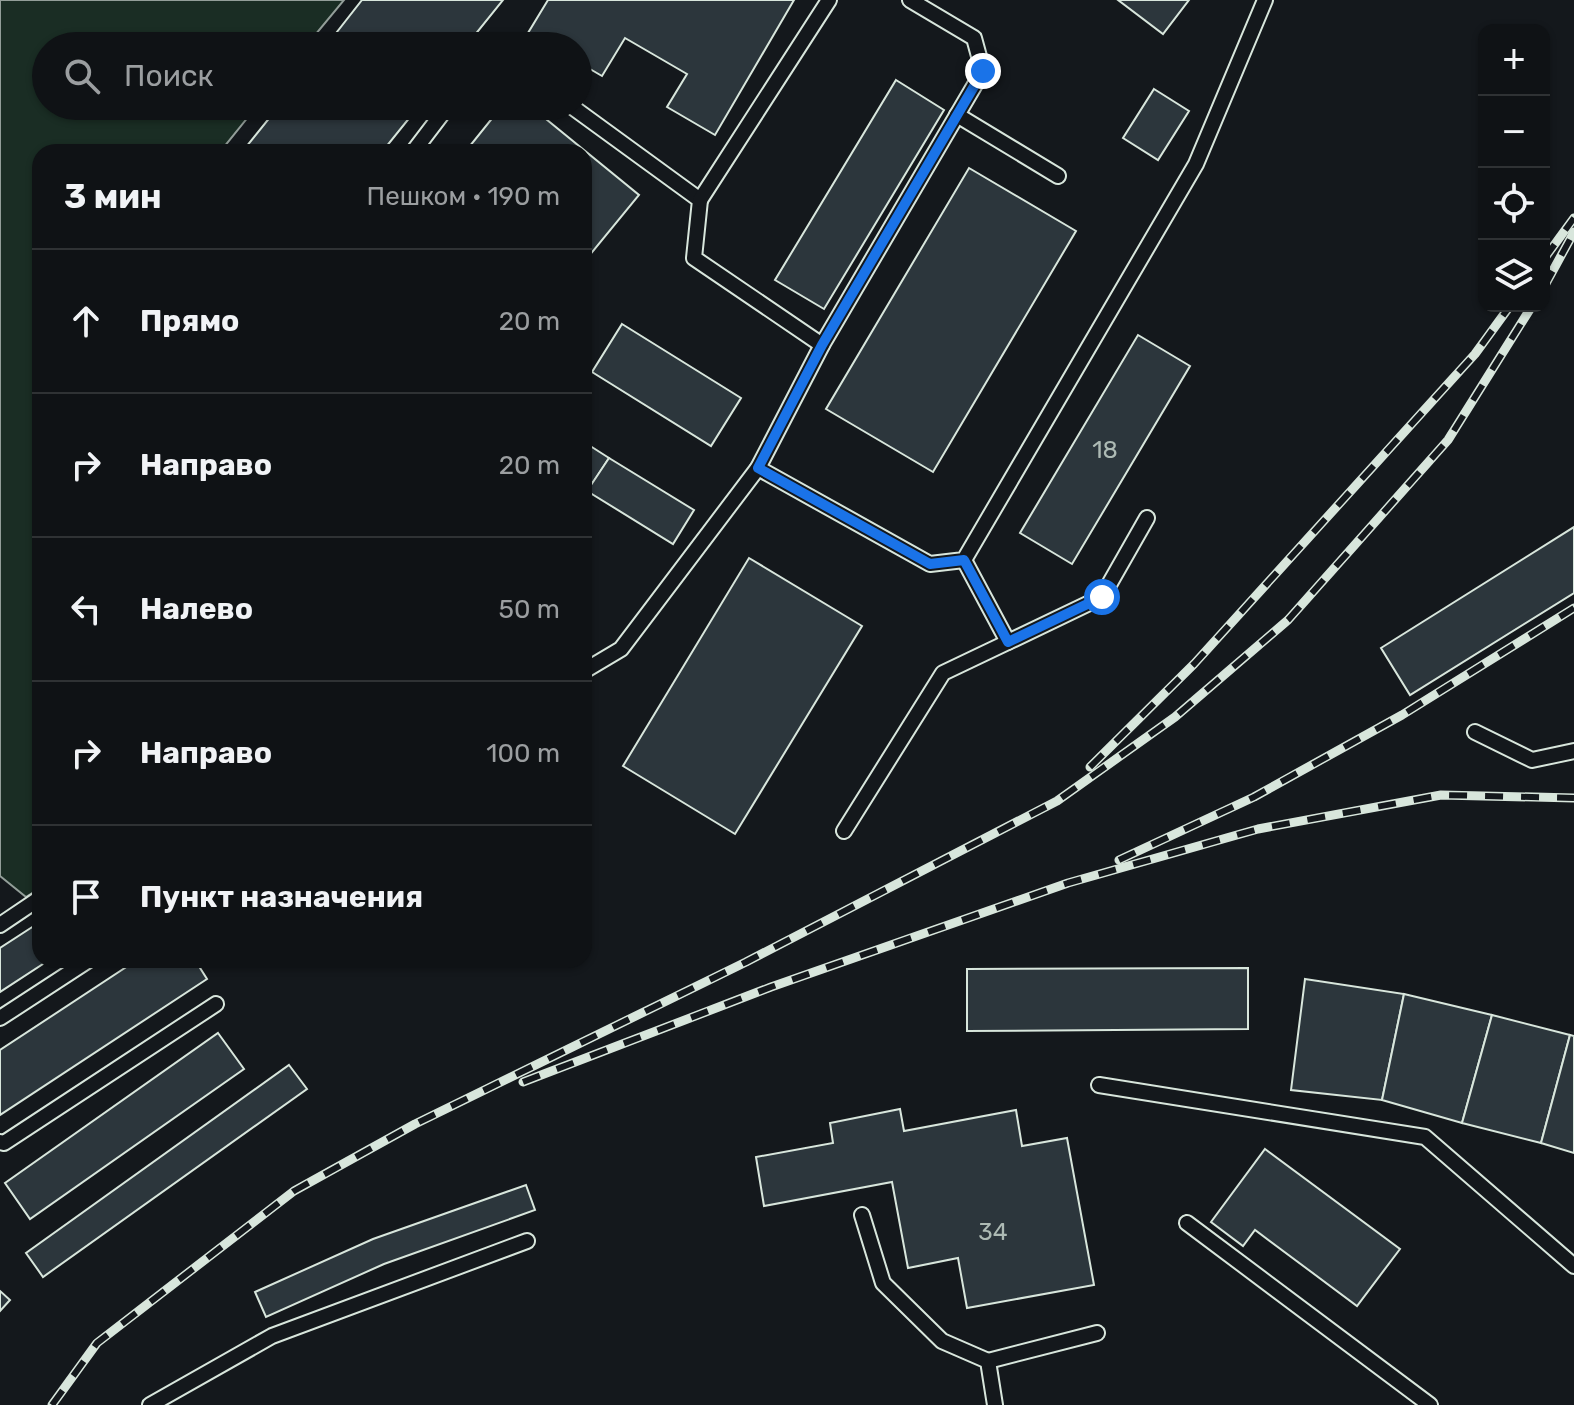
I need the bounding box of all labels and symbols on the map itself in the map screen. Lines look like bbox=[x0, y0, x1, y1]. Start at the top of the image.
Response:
route end bbox=[965, 53, 1001, 89]
house number: 18 bbox=[1092, 436, 1118, 464]
route start bbox=[1084, 579, 1120, 615]
house number: 34 bbox=[978, 1218, 1008, 1246]

